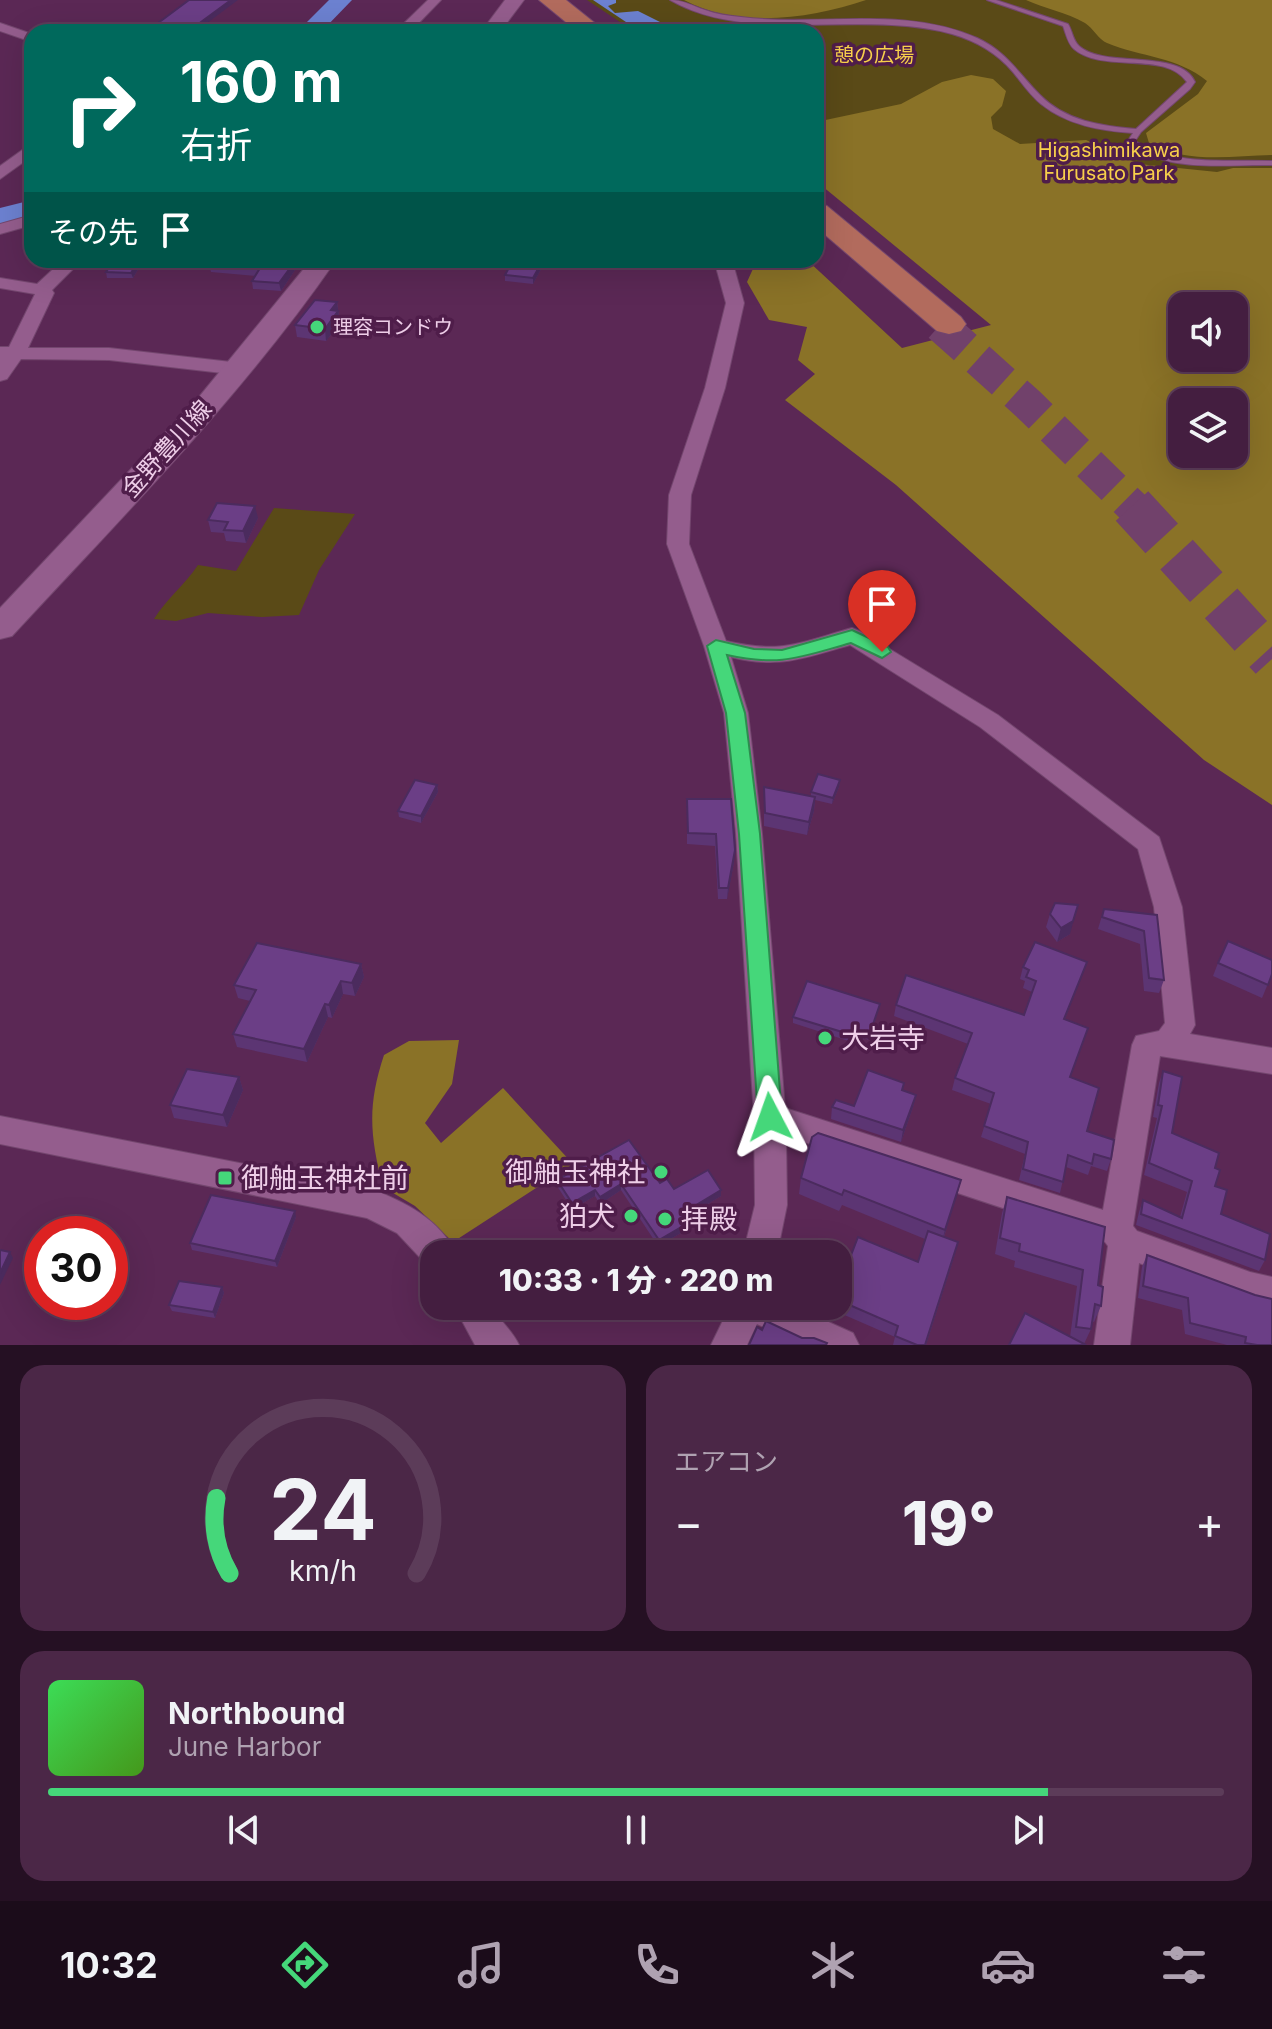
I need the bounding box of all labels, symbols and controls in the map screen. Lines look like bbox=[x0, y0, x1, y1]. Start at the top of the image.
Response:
park label: 憩の広場 bbox=[834, 43, 914, 67]
text: 160 m bbox=[180, 48, 343, 116]
icon: right bbox=[48, 56, 152, 160]
text: 右折 bbox=[180, 123, 252, 167]
park label: Higashimikawa Furusato Park bbox=[1038, 138, 1180, 185]
icon: arrive bbox=[154, 208, 198, 252]
text: その先 bbox=[48, 214, 138, 250]
map controls bbox=[1168, 292, 1248, 468]
button: sound bbox=[1168, 292, 1248, 372]
place label: 理容コンドウ bbox=[333, 315, 453, 339]
marker: 理容コンドウ bbox=[308, 318, 326, 336]
button: layers bbox=[1168, 388, 1248, 468]
street label: 金野豊川線 bbox=[116, 394, 218, 503]
pin bbox=[848, 570, 916, 652]
icon: arrive bbox=[860, 582, 904, 626]
place label: 大岩寺 bbox=[841, 1021, 925, 1055]
marker: 大岩寺 bbox=[816, 1029, 834, 1047]
position arrow bbox=[728, 1075, 812, 1159]
place label: 御舳玉神社 bbox=[505, 1155, 645, 1189]
place label: 御舳玉神社前 bbox=[241, 1161, 409, 1195]
marker: 御舳玉神社 bbox=[652, 1163, 670, 1181]
marker: 御舳玉神社前 bbox=[216, 1169, 234, 1187]
place label: 狛犬 bbox=[559, 1199, 615, 1233]
place label: 拝殿 bbox=[681, 1202, 737, 1236]
marker: 狛犬 bbox=[622, 1207, 640, 1225]
marker: 拝殿 bbox=[656, 1210, 674, 1228]
speed limit sign: 30 bbox=[24, 1216, 128, 1320]
text: 10:33 · 1 分 · 220 m bbox=[499, 1262, 773, 1298]
text: エアコン bbox=[674, 1446, 778, 1477]
text: 24 bbox=[269, 1459, 377, 1560]
text: 19° bbox=[902, 1487, 996, 1559]
text: − bbox=[674, 1496, 703, 1550]
text: + bbox=[1195, 1496, 1224, 1550]
text: km/h bbox=[289, 1553, 357, 1588]
text: Northbound bbox=[168, 1695, 345, 1731]
text: June Harbor bbox=[168, 1731, 321, 1762]
icon: previous bbox=[222, 1808, 266, 1852]
icon: pause bbox=[614, 1808, 658, 1852]
icon: next bbox=[1006, 1808, 1050, 1852]
icon: directions bbox=[277, 1937, 333, 1993]
icon: music bbox=[453, 1937, 509, 1993]
icon: phone bbox=[629, 1937, 685, 1993]
icon: climate bbox=[805, 1937, 861, 1993]
icon: car bbox=[980, 1937, 1036, 1993]
icon: filters bbox=[1156, 1937, 1212, 1993]
text: 10:32 bbox=[60, 1943, 158, 1987]

